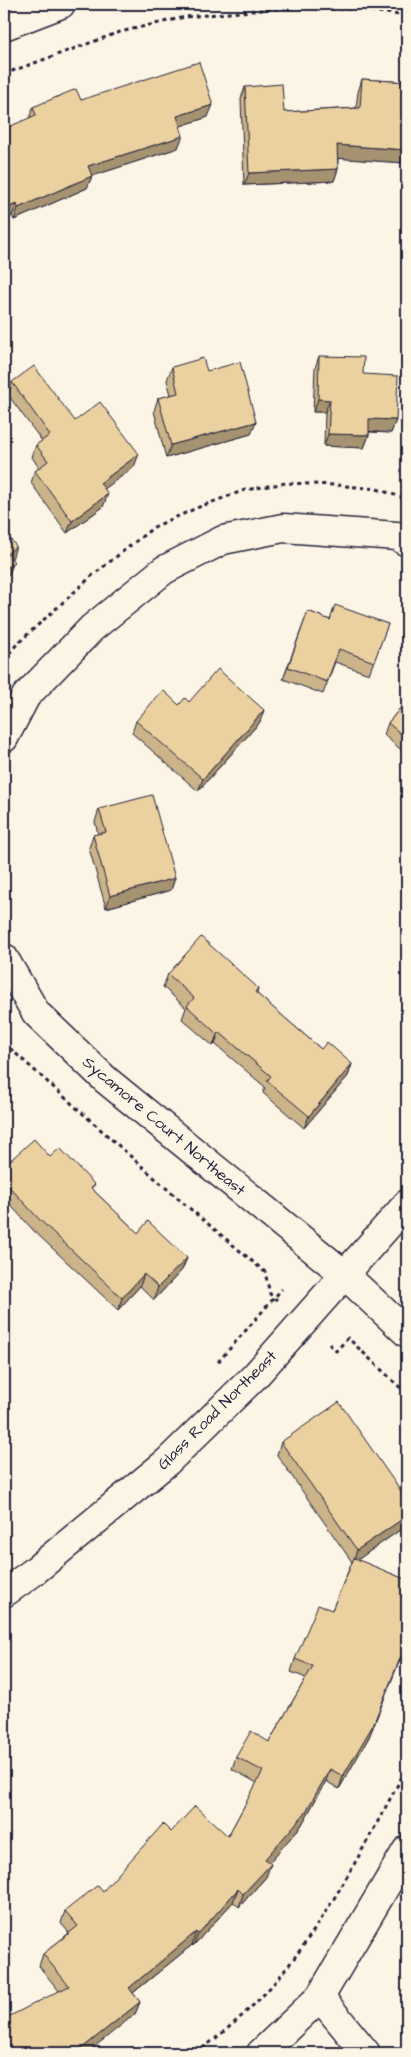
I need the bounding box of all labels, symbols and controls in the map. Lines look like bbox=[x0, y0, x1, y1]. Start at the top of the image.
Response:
street label: Sycamore Court Northeast bbox=[77, 1051, 251, 1202]
street label: Glass Road Northeast bbox=[152, 1345, 282, 1475]

